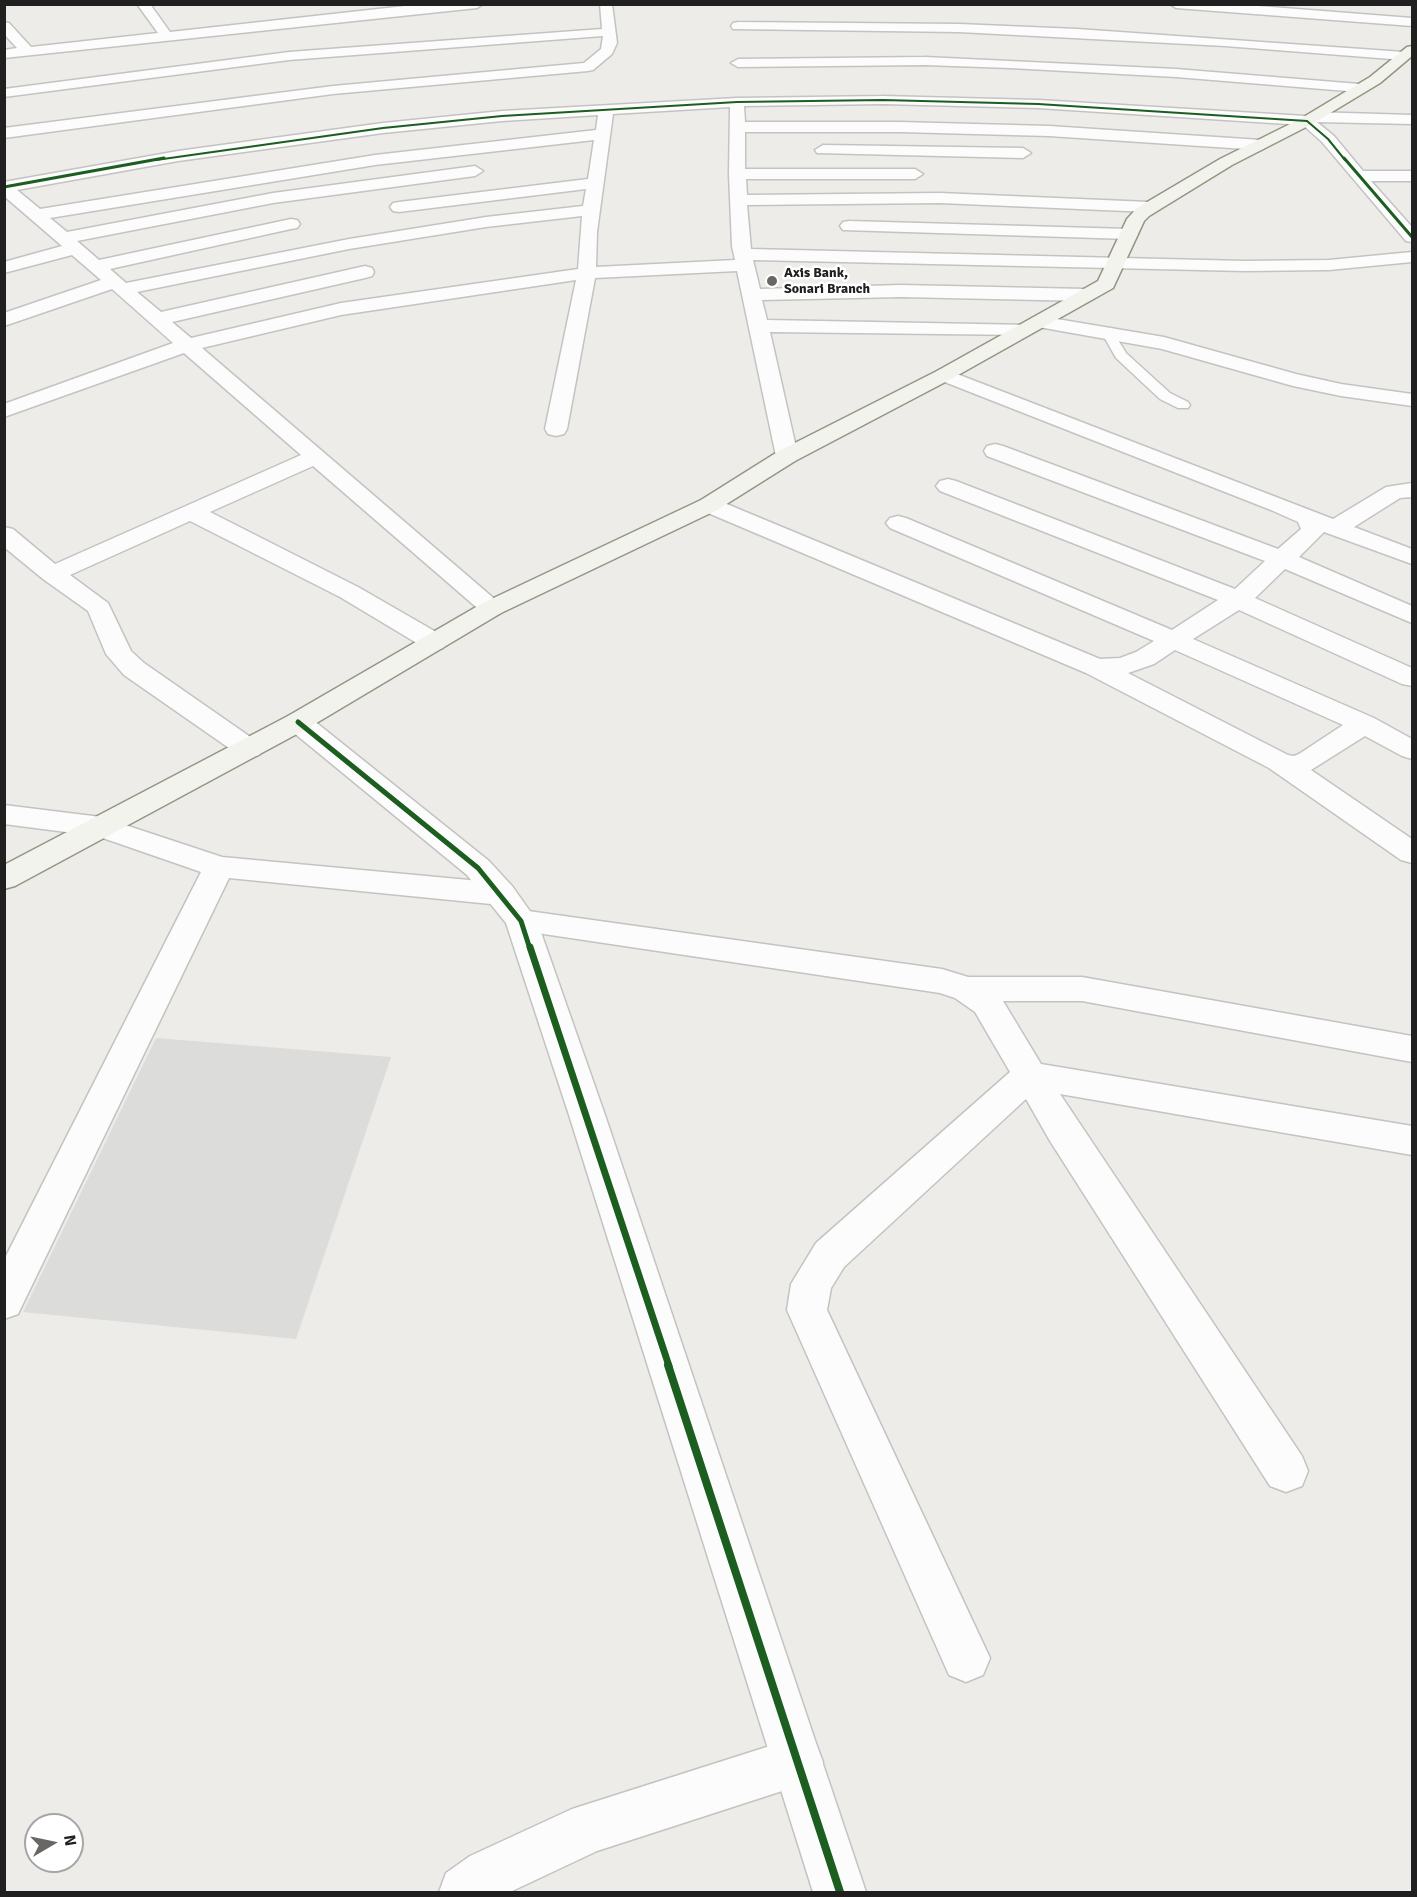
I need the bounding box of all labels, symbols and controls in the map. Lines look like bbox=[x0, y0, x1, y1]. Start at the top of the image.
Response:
place label: Axis Bank, Sonari Branch bbox=[784, 265, 870, 298]
marker: Axis Bank, Sonari Branch bbox=[765, 274, 779, 288]
north arrow bbox=[24, 1813, 84, 1873]
text: N bbox=[59, 1833, 81, 1848]

